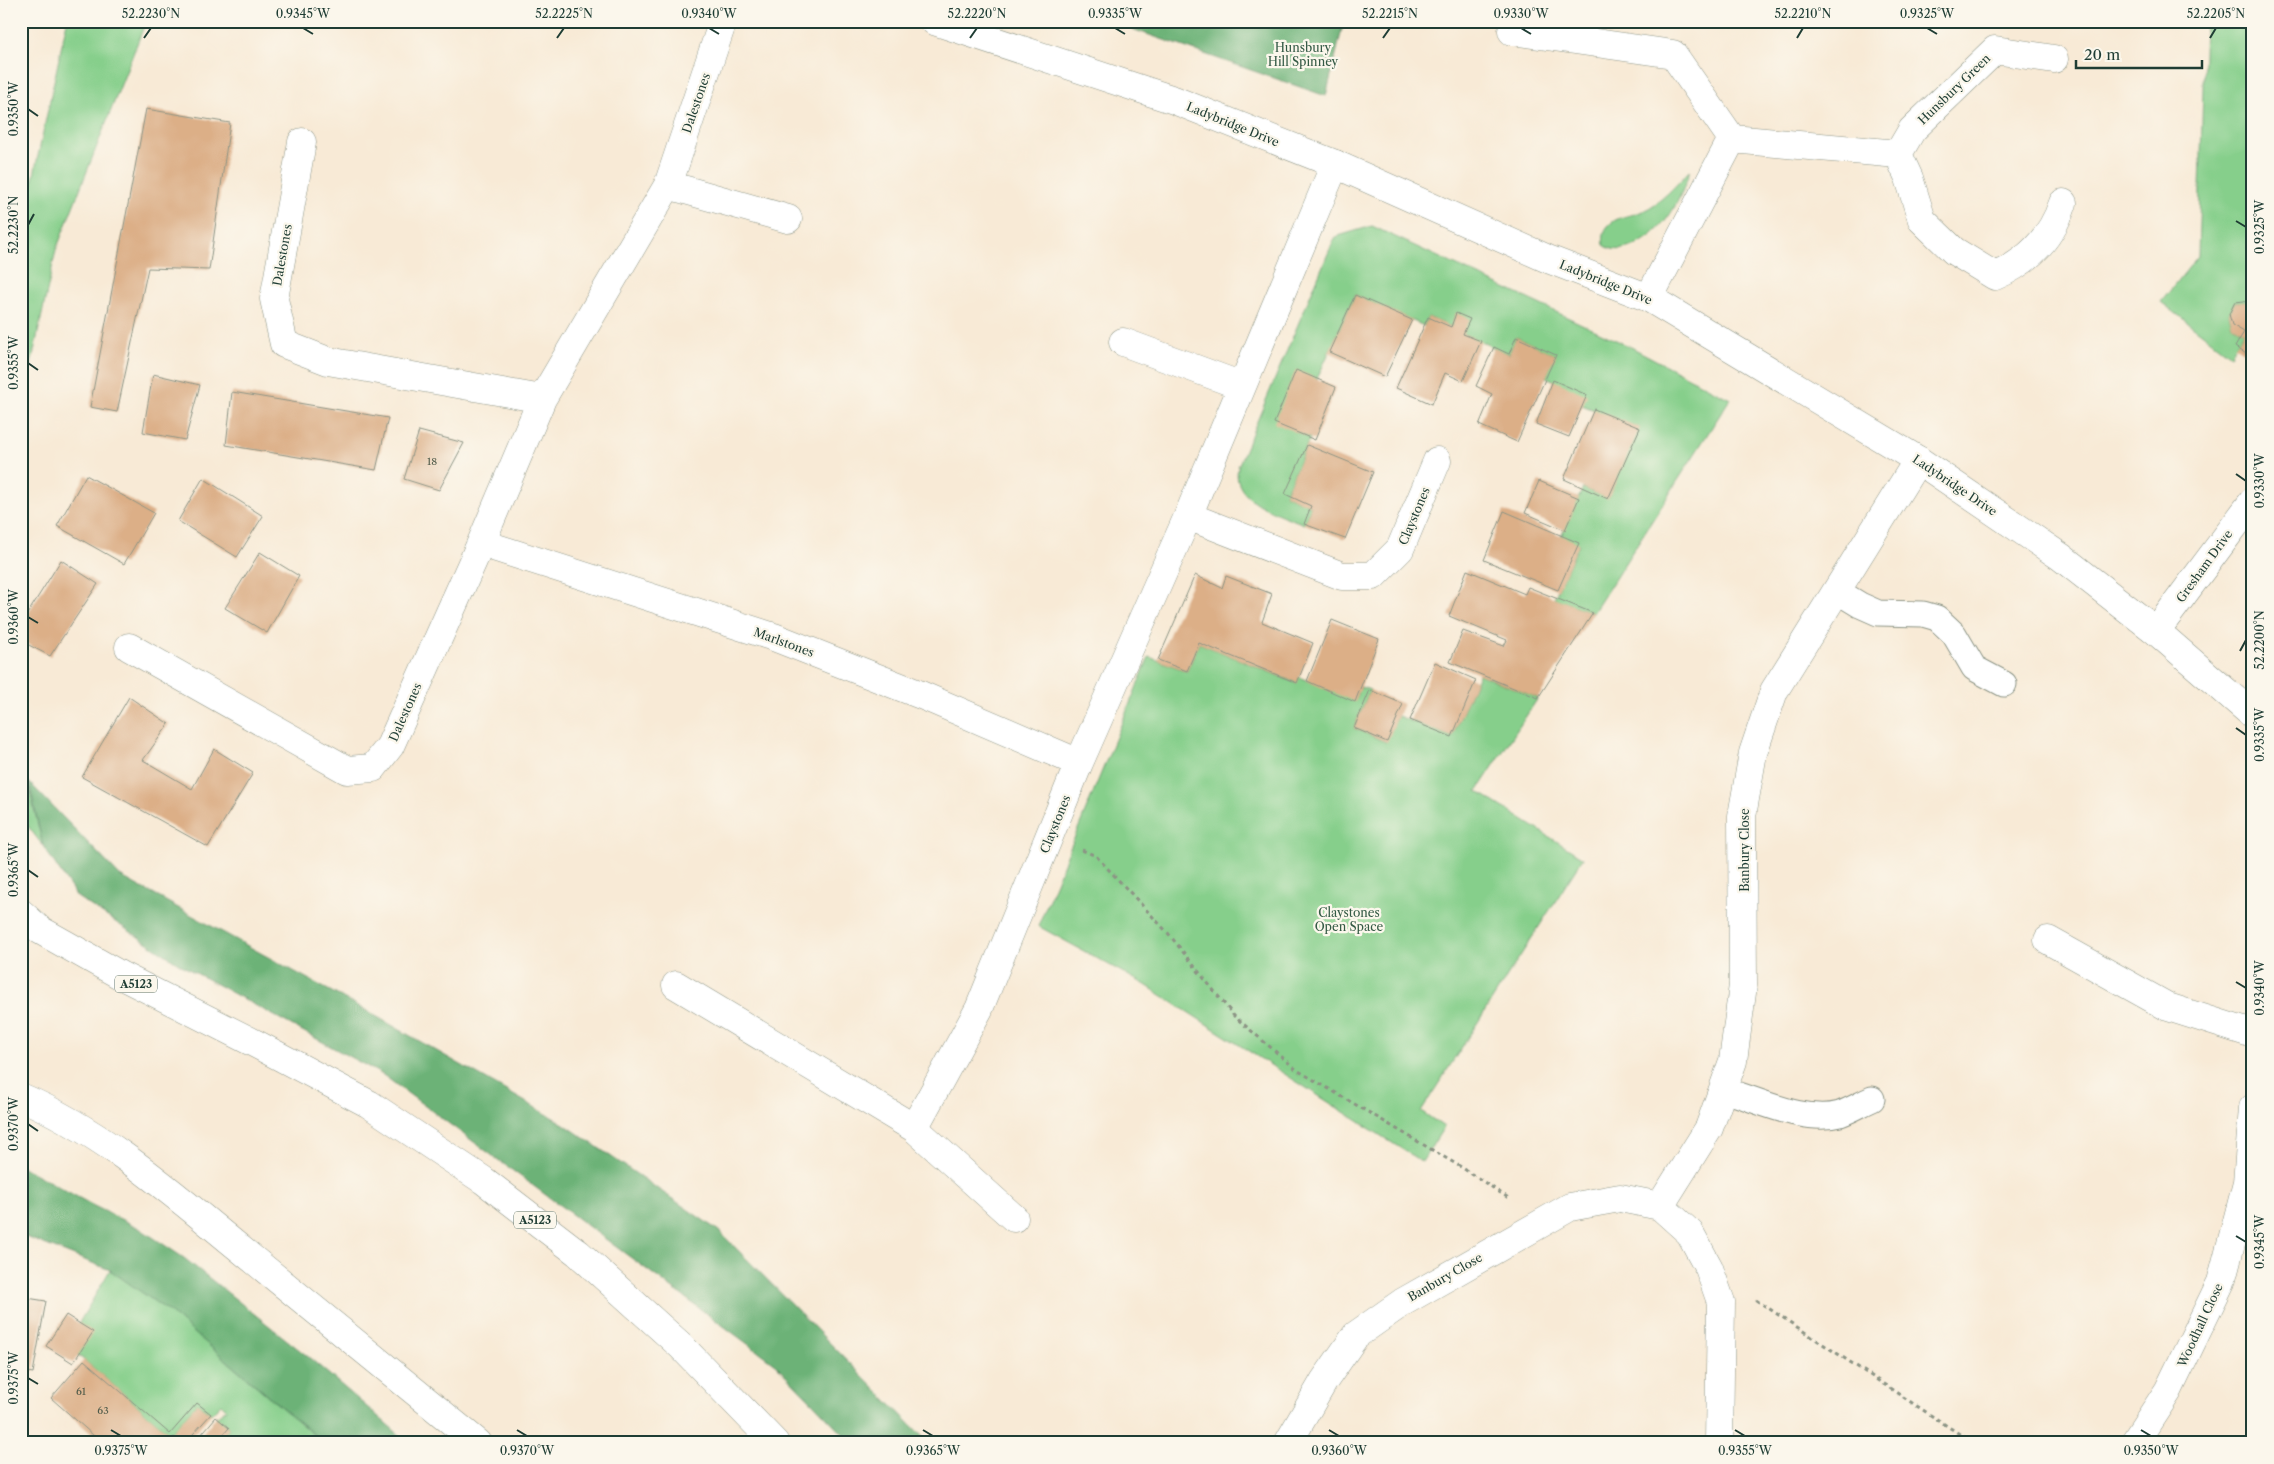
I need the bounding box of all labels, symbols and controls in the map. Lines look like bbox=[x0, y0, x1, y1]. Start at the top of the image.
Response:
text: 52.2230°N bbox=[122, 6, 180, 21]
text: 0.9345°W bbox=[276, 6, 331, 21]
text: 52.2225°N bbox=[535, 6, 593, 21]
text: 0.9340°W bbox=[681, 6, 738, 21]
text: 52.2220°N bbox=[948, 6, 1006, 21]
text: 0.9335°W bbox=[1088, 6, 1143, 21]
text: 52.2215°N bbox=[1362, 6, 1418, 21]
text: 0.9330°W bbox=[1493, 6, 1549, 21]
text: 52.2210°N bbox=[1775, 6, 1832, 21]
text: 0.9325°W bbox=[1900, 6, 1955, 21]
text: 52.2205°N bbox=[2187, 6, 2245, 21]
scale bar bbox=[2076, 38, 2203, 70]
park label: Hunsbury Hill Spinney bbox=[1268, 40, 1339, 69]
text: 20 m bbox=[2084, 45, 2120, 64]
street label: Hunsbury Green bbox=[1915, 50, 1994, 127]
street label: Dalestones bbox=[679, 71, 713, 135]
text: 0.9350°W bbox=[6, 81, 21, 137]
street label: Ladybridge Drive bbox=[1184, 99, 1282, 150]
text: 52.2230°N bbox=[6, 196, 21, 254]
text: 0.9325°W bbox=[2252, 199, 2267, 254]
street label: Dalestones bbox=[269, 223, 295, 287]
street label: Ladybridge Drive bbox=[1557, 257, 1655, 308]
text: 0.9355°W bbox=[6, 335, 21, 390]
street label: Ladybridge Drive bbox=[1910, 451, 2000, 519]
text: 0.9330°W bbox=[2252, 453, 2267, 509]
house number: 18 bbox=[427, 455, 437, 468]
street label: Claystones bbox=[1395, 485, 1433, 547]
street label: Gresham Drive bbox=[2173, 527, 2235, 605]
text: 0.9360°W bbox=[6, 588, 21, 645]
text: 52.2200°N bbox=[2252, 610, 2267, 670]
street label: Marlstones bbox=[752, 624, 816, 660]
street label: Dalestones bbox=[385, 680, 425, 744]
text: 0.9335°W bbox=[2252, 707, 2267, 762]
street label: Claystones bbox=[1037, 793, 1073, 855]
street label: Banbury Close bbox=[1737, 808, 1752, 892]
text: 0.9365°W bbox=[6, 842, 21, 897]
park label: Claystones Open Space bbox=[1315, 905, 1384, 934]
text: 0.9340°W bbox=[2252, 959, 2267, 1016]
road number: A5123 bbox=[115, 976, 157, 992]
text: 0.9370°W bbox=[6, 1096, 21, 1151]
road number: A5123 bbox=[514, 1212, 556, 1228]
text: 0.9345°W bbox=[2252, 1214, 2267, 1269]
street label: Banbury Close bbox=[1405, 1249, 1485, 1304]
street label: Woodhall Close bbox=[2174, 1281, 2226, 1370]
text: 0.9375°W bbox=[6, 1350, 21, 1405]
house number: 61 bbox=[76, 1385, 87, 1398]
house number: 63 bbox=[97, 1404, 109, 1417]
text: 0.9375°W bbox=[94, 1443, 149, 1458]
text: 0.9370°W bbox=[500, 1443, 555, 1458]
text: 0.9365°W bbox=[906, 1443, 961, 1458]
text: 0.9360°W bbox=[1311, 1443, 1368, 1458]
text: 0.9355°W bbox=[1718, 1443, 1773, 1458]
text: 0.9350°W bbox=[2123, 1443, 2179, 1458]

